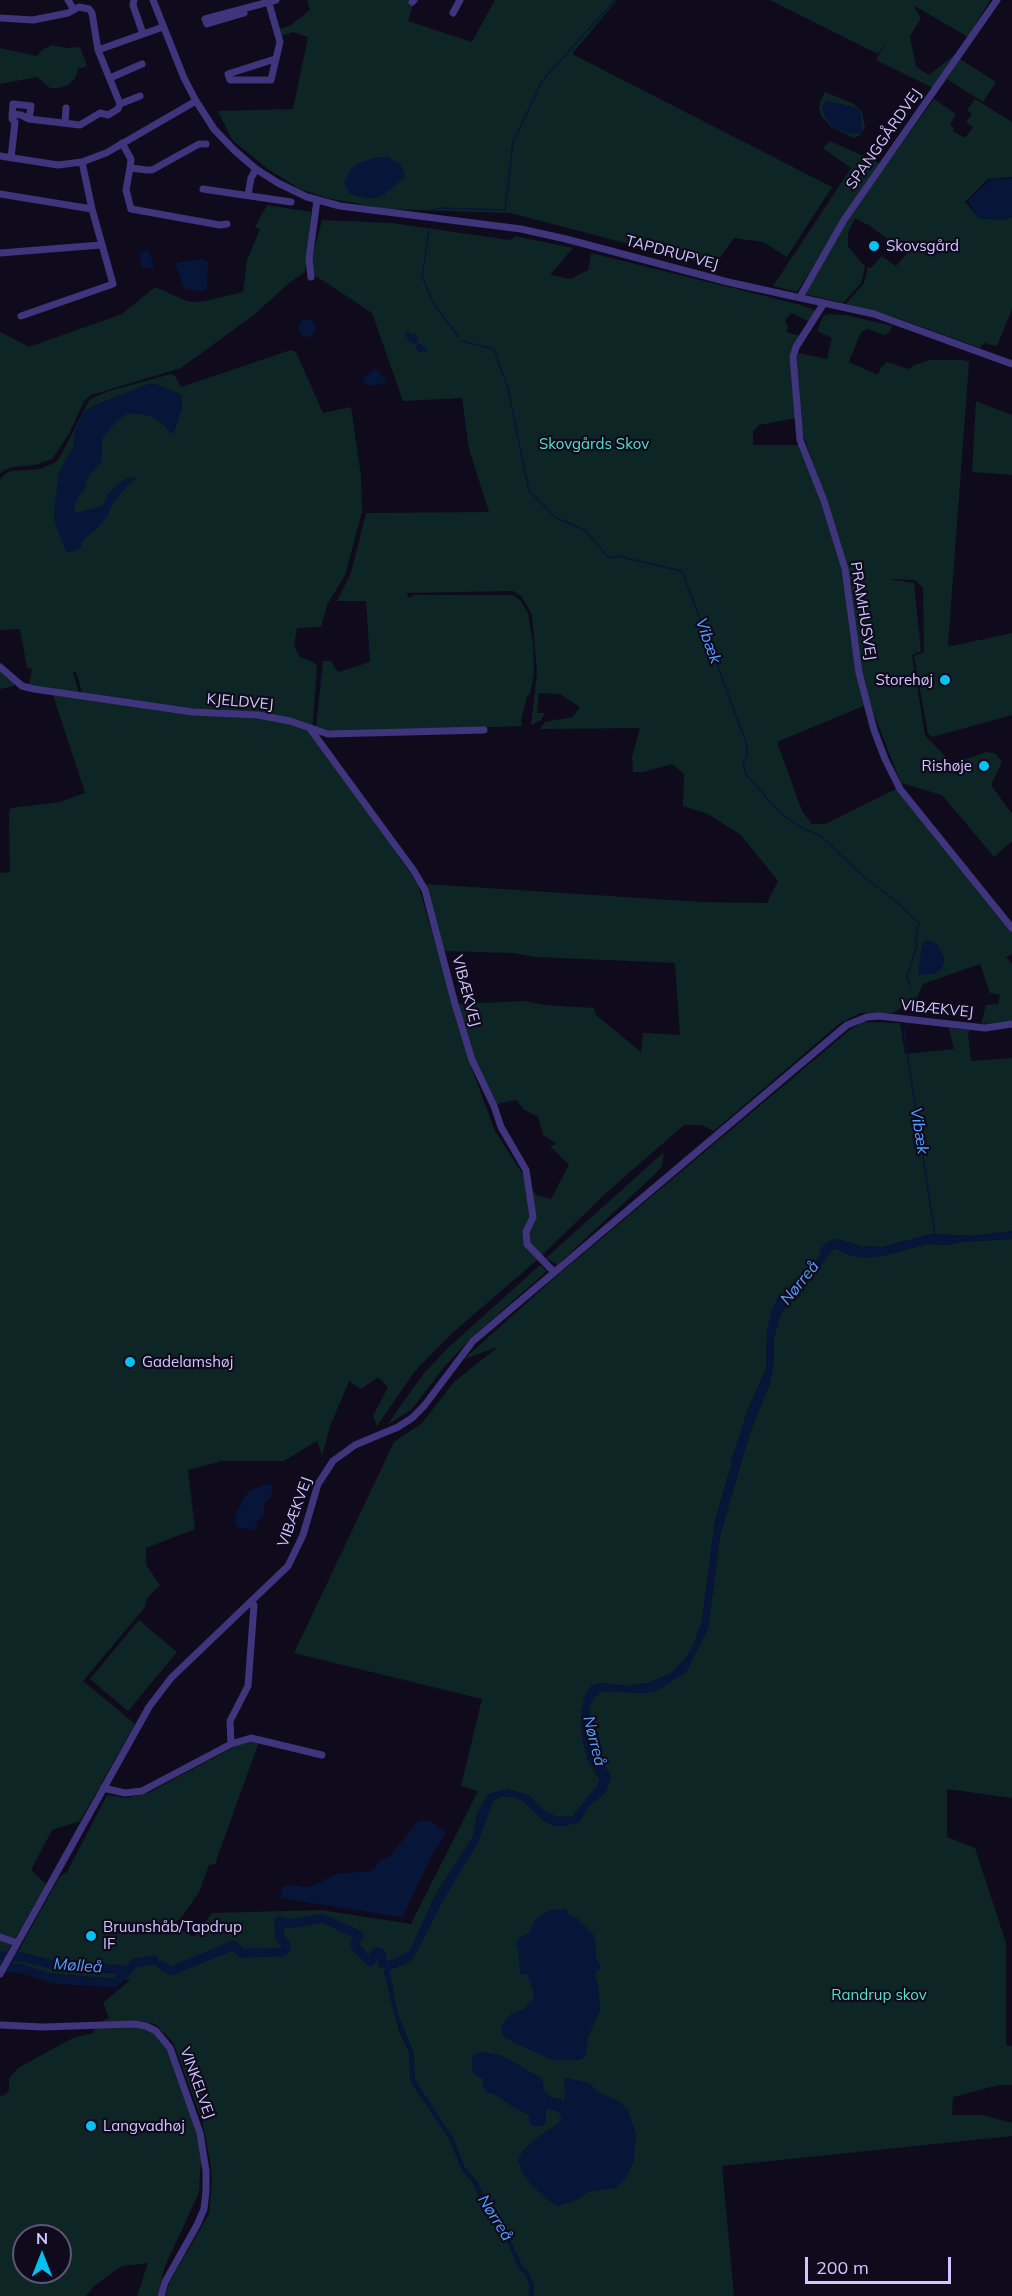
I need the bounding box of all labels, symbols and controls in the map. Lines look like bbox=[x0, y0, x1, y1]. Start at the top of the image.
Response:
street label: SPANGGÅRDVEJ bbox=[843, 85, 925, 193]
street label: TAPDRUPVEJ bbox=[624, 232, 720, 274]
place label: Skovsgård bbox=[886, 237, 959, 255]
marker: Skovsgård bbox=[867, 239, 881, 253]
park label: Skovgårds Skov bbox=[539, 435, 649, 453]
street label: PRAMHUSVEJ bbox=[846, 560, 880, 662]
water label: Vibæk bbox=[691, 616, 725, 666]
place label: Storehøj bbox=[876, 671, 933, 689]
marker: Storehøj bbox=[938, 673, 952, 687]
street label: KJELDVEJ bbox=[206, 690, 274, 714]
place label: Rishøje bbox=[922, 757, 972, 775]
marker: Rishøje bbox=[977, 759, 991, 773]
street label: VIBÆKVEJ bbox=[448, 953, 484, 1029]
street label: VIBÆKVEJ bbox=[900, 996, 974, 1022]
water label: Vibæk bbox=[906, 1106, 932, 1156]
water label: Nørreå bbox=[777, 1257, 823, 1309]
place label: Gadelamshøj bbox=[142, 1353, 233, 1371]
marker: Gadelamshøj bbox=[123, 1355, 137, 1369]
street label: VIBÆKVEJ bbox=[274, 1475, 316, 1549]
water label: Nørreå bbox=[579, 1714, 609, 1768]
place label: Bruunshåb/Tapdrup IF bbox=[103, 1918, 242, 1953]
marker: Bruunshåb/Tapdrup IF bbox=[84, 1929, 98, 1943]
water label: Mølleå bbox=[53, 1955, 103, 1977]
park label: Randrup skov bbox=[831, 1986, 927, 2004]
street label: VINKELVEJ bbox=[176, 2045, 218, 2121]
place label: Langvadhøj bbox=[103, 2117, 185, 2135]
marker: Langvadhøj bbox=[84, 2119, 98, 2133]
water label: Nørreå bbox=[473, 2191, 517, 2245]
north arrow bbox=[12, 2224, 72, 2284]
text: N bbox=[36, 2228, 48, 2248]
scale bar bbox=[808, 2245, 954, 2283]
text: 200 m bbox=[816, 2256, 869, 2279]

